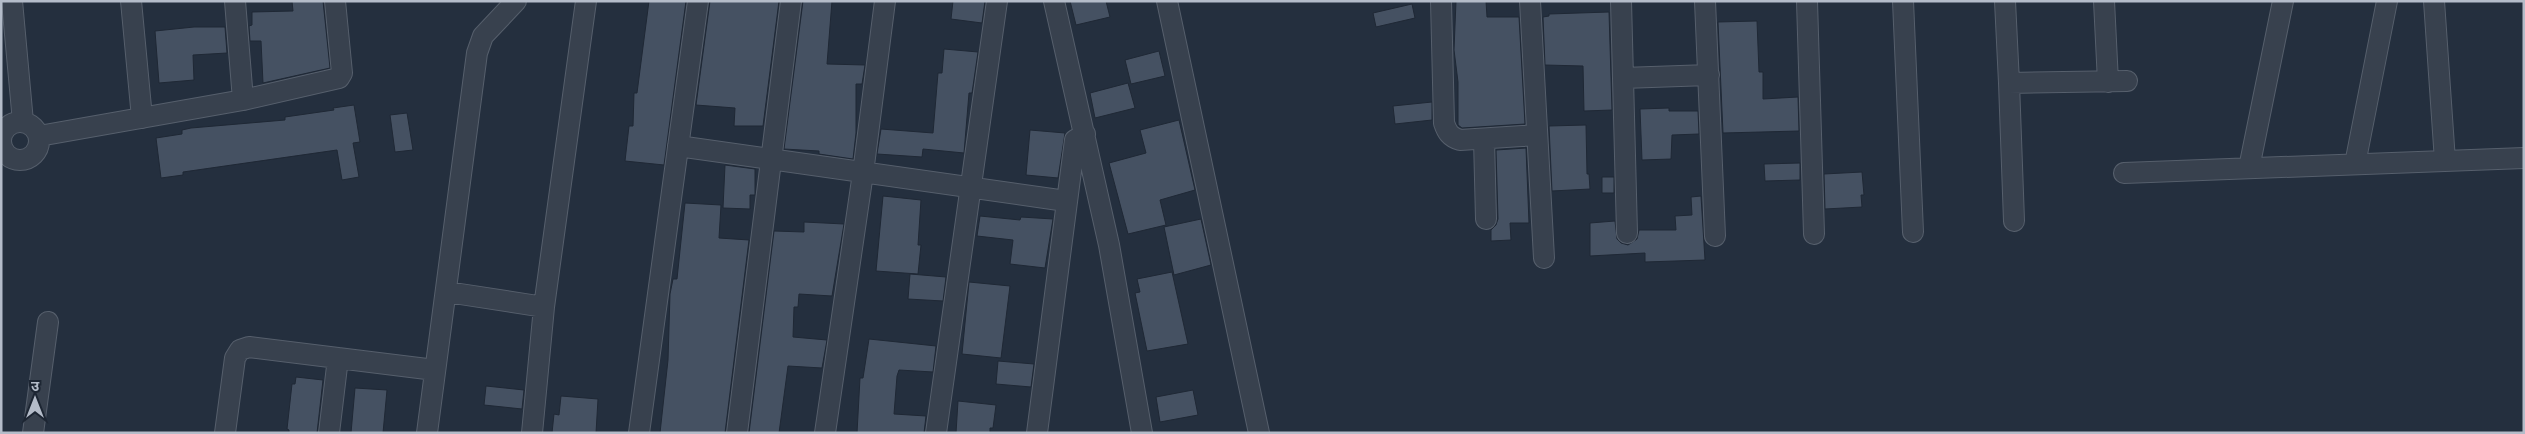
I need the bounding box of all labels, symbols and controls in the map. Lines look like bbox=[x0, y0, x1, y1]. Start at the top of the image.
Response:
north arrow bbox=[10, 374, 60, 424]
text: उ bbox=[31, 377, 40, 396]

